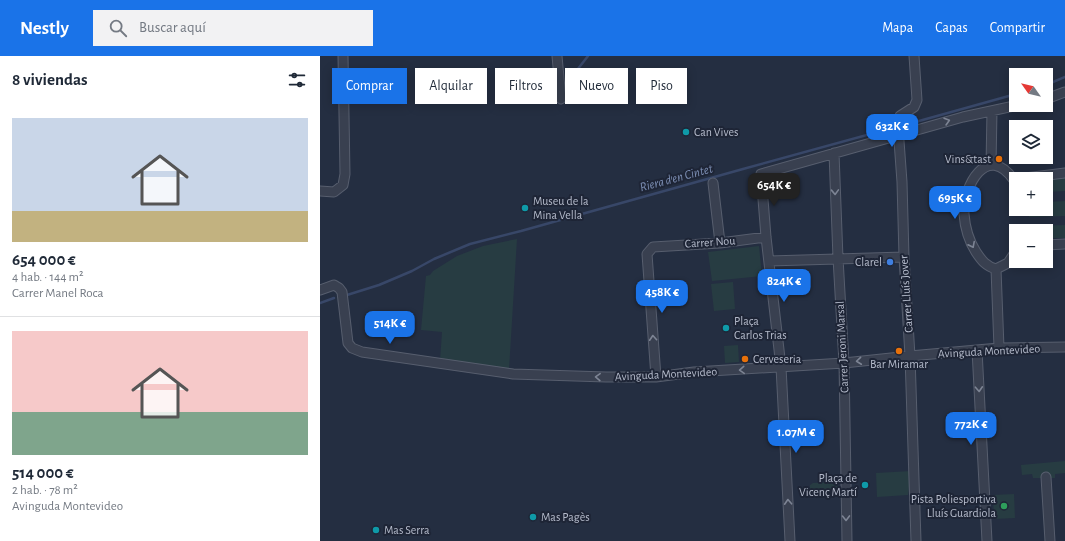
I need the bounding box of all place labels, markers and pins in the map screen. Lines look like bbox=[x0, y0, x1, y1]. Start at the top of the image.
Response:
pin: 632K € bbox=[859, 114, 925, 148]
place label: Can Vives bbox=[694, 126, 738, 138]
marker: Can Vives bbox=[681, 127, 691, 137]
place label: Vins&tast bbox=[945, 153, 991, 165]
marker: Vins&tast bbox=[994, 154, 1004, 164]
pin: 654K € bbox=[741, 173, 807, 207]
pin: 695K € bbox=[922, 186, 988, 220]
place label: Museu de la Mina Vella bbox=[533, 195, 589, 221]
marker: Museu de la Mina Vella bbox=[520, 203, 530, 213]
place label: Clarel bbox=[855, 256, 882, 268]
marker: Clarel bbox=[885, 257, 895, 267]
pin: 824K € bbox=[751, 269, 817, 303]
pin: 458K € bbox=[629, 280, 695, 314]
pin: 514K € bbox=[357, 311, 423, 345]
place label: Plaça Carlos Trias bbox=[734, 315, 787, 341]
marker: Plaça Carlos Trias bbox=[721, 323, 731, 333]
marker: Bar Miramar bbox=[894, 346, 904, 356]
place label: Cerveseria bbox=[753, 353, 802, 365]
marker: Cerveseria bbox=[740, 354, 750, 364]
place label: Bar Miramar bbox=[870, 358, 928, 370]
pin: 772K € bbox=[938, 412, 1004, 446]
pin: 1.07M € bbox=[759, 420, 833, 454]
place label: Plaça de Vicenç Martí bbox=[799, 472, 857, 498]
marker: Plaça de Vicenç Martí bbox=[860, 480, 870, 490]
place label: Pista Poliesportiva Lluís Guardiola bbox=[911, 493, 996, 519]
marker: Pista Poliesportiva Lluís Guardiola bbox=[999, 501, 1009, 511]
place label: Mas Pagès bbox=[541, 511, 590, 523]
marker: Mas Pagès bbox=[528, 512, 538, 522]
place label: Mas Serra bbox=[384, 524, 430, 536]
marker: Mas Serra bbox=[371, 525, 381, 535]

